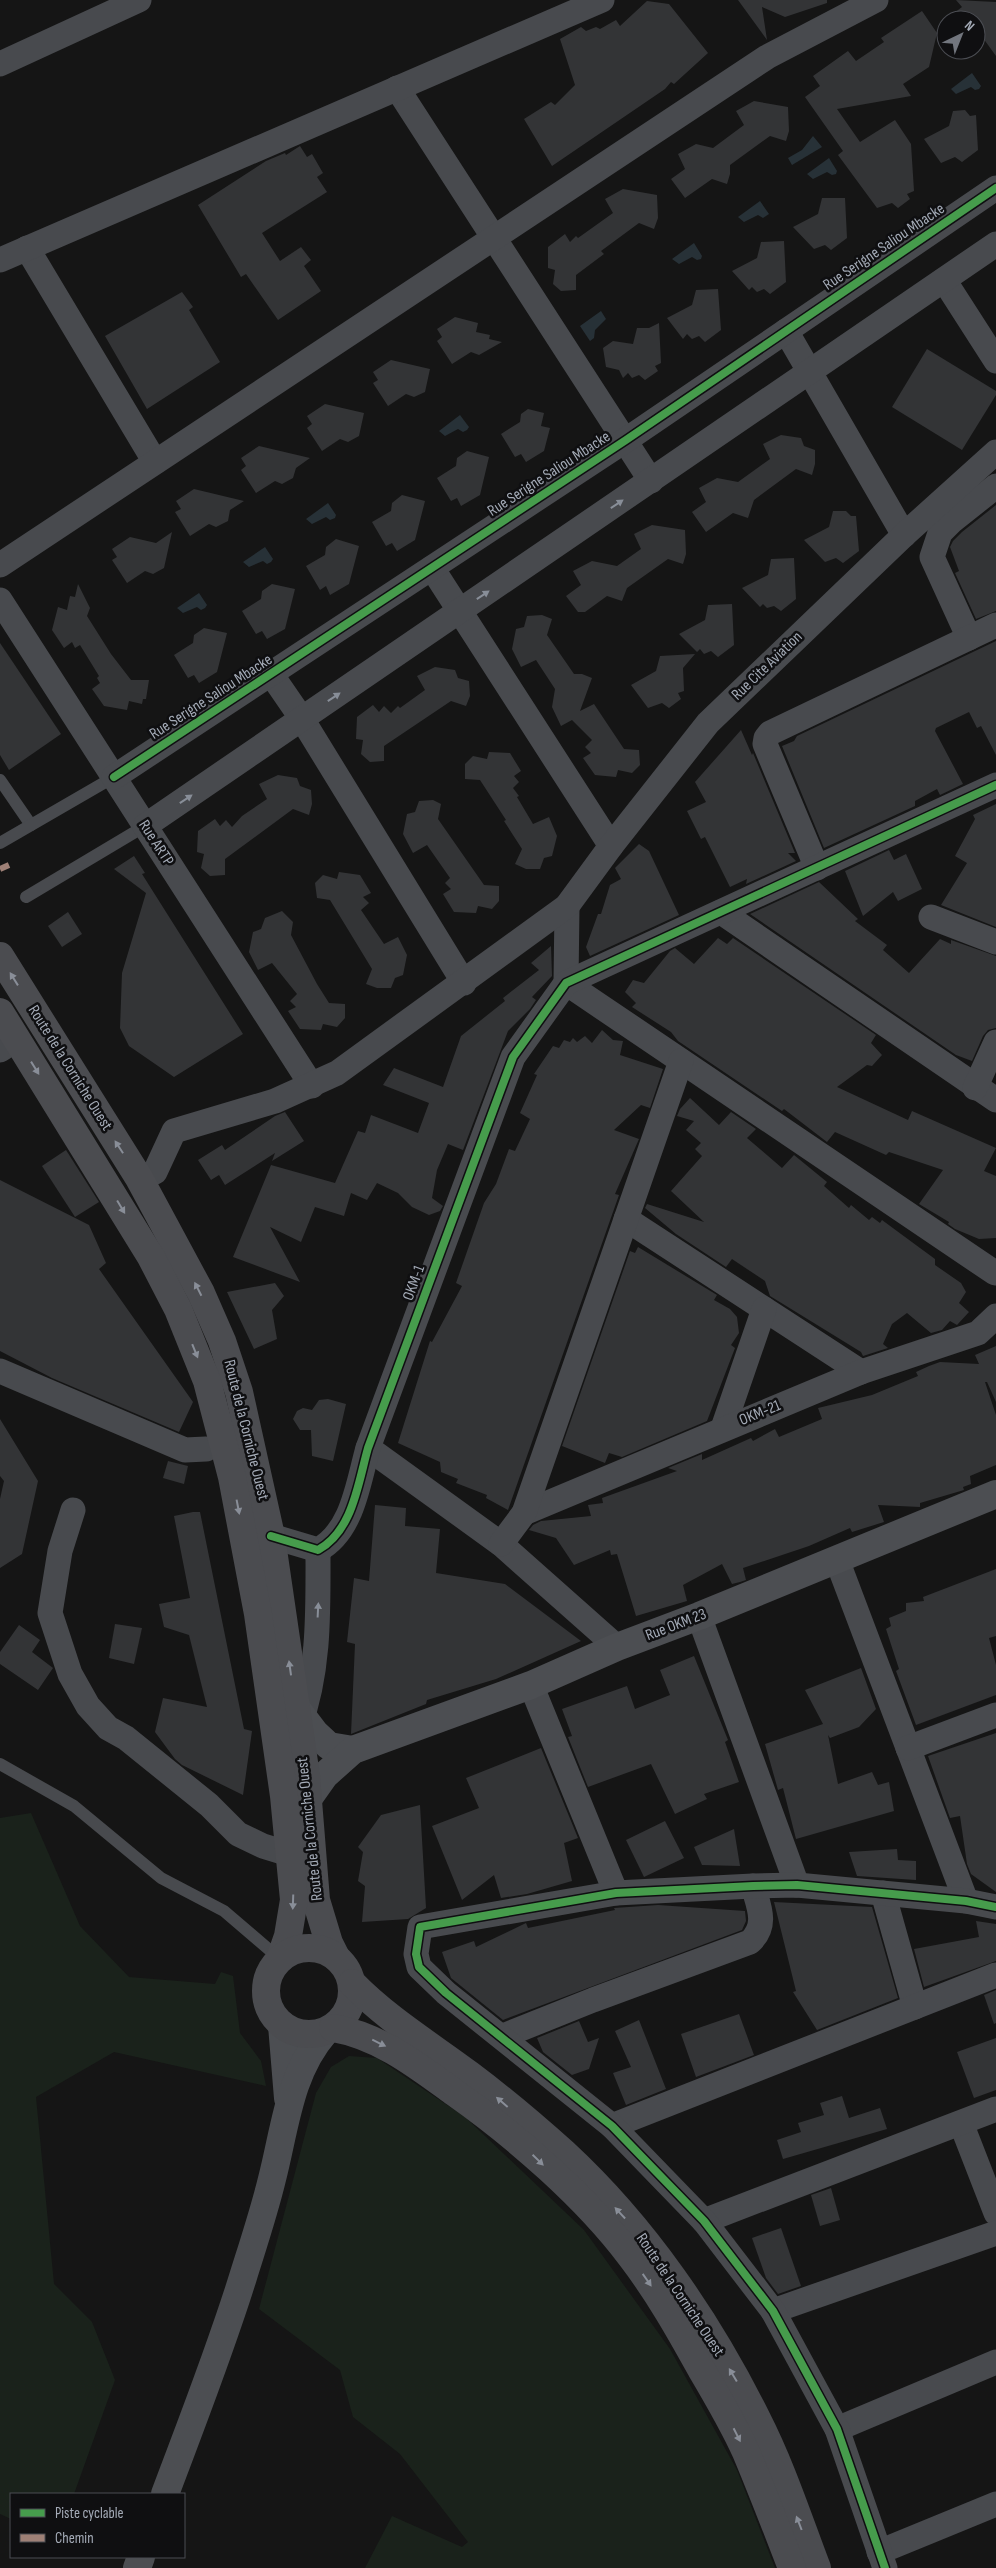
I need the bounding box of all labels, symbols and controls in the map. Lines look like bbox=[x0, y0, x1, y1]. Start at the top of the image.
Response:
north arrow bbox=[936, 10, 986, 60]
text: N bbox=[961, 17, 978, 35]
street label: Rue Serigne Saliou Mbacke bbox=[820, 199, 948, 295]
street label: Rue Serigne Saliou Mbacke bbox=[484, 427, 614, 521]
one-way arrow bbox=[610, 499, 624, 509]
one-way arrow bbox=[476, 590, 489, 600]
street label: Rue Cite Aviation bbox=[728, 628, 806, 704]
street label: Rue Serigne Saliou Mbacke bbox=[146, 650, 276, 744]
one-way arrow bbox=[327, 692, 341, 702]
one-way arrow bbox=[179, 794, 192, 804]
street label: Rue ARTP bbox=[134, 817, 178, 869]
one-way arrow bbox=[10, 973, 19, 986]
street label: Route de la Corniche Ouest bbox=[24, 1002, 116, 1134]
one-way arrow bbox=[31, 1062, 40, 1075]
one-way arrow bbox=[115, 1140, 124, 1153]
one-way arrow bbox=[116, 1200, 125, 1213]
street label: OKM-1 bbox=[399, 1262, 429, 1303]
one-way arrow bbox=[194, 1281, 202, 1296]
one-way arrow bbox=[191, 1344, 199, 1359]
street label: Route de la Corniche Ouest bbox=[219, 1358, 273, 1502]
street label: OKM-21 bbox=[737, 1396, 784, 1430]
one-way arrow bbox=[234, 1499, 242, 1515]
one-way arrow bbox=[314, 1602, 322, 1618]
street label: Rue OKM 23 bbox=[643, 1605, 709, 1645]
one-way arrow bbox=[286, 1660, 294, 1676]
street label: Route de la Corniche Ouest bbox=[293, 1756, 327, 1902]
one-way arrow bbox=[289, 1894, 297, 1910]
one-way arrow bbox=[372, 2039, 386, 2047]
one-way arrow bbox=[496, 2096, 509, 2107]
one-way arrow bbox=[531, 2154, 543, 2166]
one-way arrow bbox=[614, 2207, 626, 2219]
street label: Route de la Corniche Ouest bbox=[632, 2230, 728, 2360]
one-way arrow bbox=[642, 2273, 652, 2286]
one-way arrow bbox=[728, 2368, 737, 2381]
one-way arrow bbox=[733, 2428, 741, 2442]
legend bbox=[10, 2493, 185, 2558]
text: Piste cyclable bbox=[55, 2504, 124, 2523]
one-way arrow bbox=[795, 2515, 802, 2530]
text: Chemin bbox=[55, 2529, 94, 2548]

